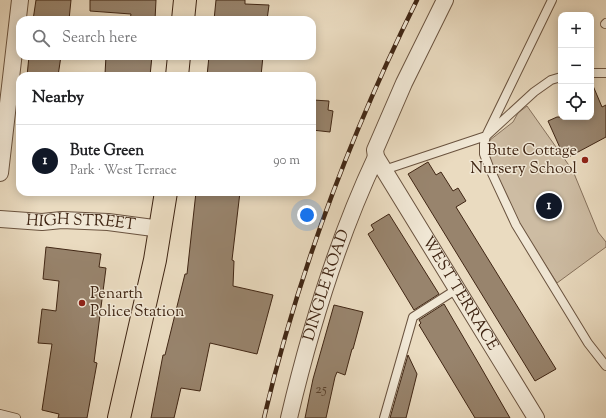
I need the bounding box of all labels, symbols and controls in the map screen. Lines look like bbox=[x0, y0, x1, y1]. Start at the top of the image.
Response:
map controls bbox=[558, 12, 594, 120]
button: + bbox=[558, 12, 594, 48]
search box bbox=[16, 16, 316, 60]
icon: search bbox=[30, 27, 52, 49]
text: Search here bbox=[62, 28, 137, 49]
button: − bbox=[558, 48, 594, 84]
button: locate bbox=[558, 84, 594, 120]
text: Nearby bbox=[32, 86, 84, 110]
place label: Bute Cottage Nursery School bbox=[470, 140, 578, 181]
text: Bute Green bbox=[70, 141, 144, 162]
text: 1 bbox=[43, 152, 47, 170]
text: 90 m bbox=[273, 152, 300, 170]
marker: Bute Cottage Nursery School bbox=[580, 155, 590, 165]
text: Park · West Terrace bbox=[70, 162, 177, 180]
pin: 1 bbox=[536, 191, 562, 221]
your location bbox=[297, 205, 317, 225]
street label: HIGH STREET bbox=[25, 208, 137, 237]
street label: DINGLE ROAD bbox=[298, 226, 356, 344]
street label: WEST TERRACE bbox=[416, 232, 504, 356]
place label: Penarth Police Station bbox=[90, 283, 185, 324]
marker: Penarth Police Station bbox=[77, 298, 87, 308]
house number: 25 bbox=[315, 380, 327, 400]

